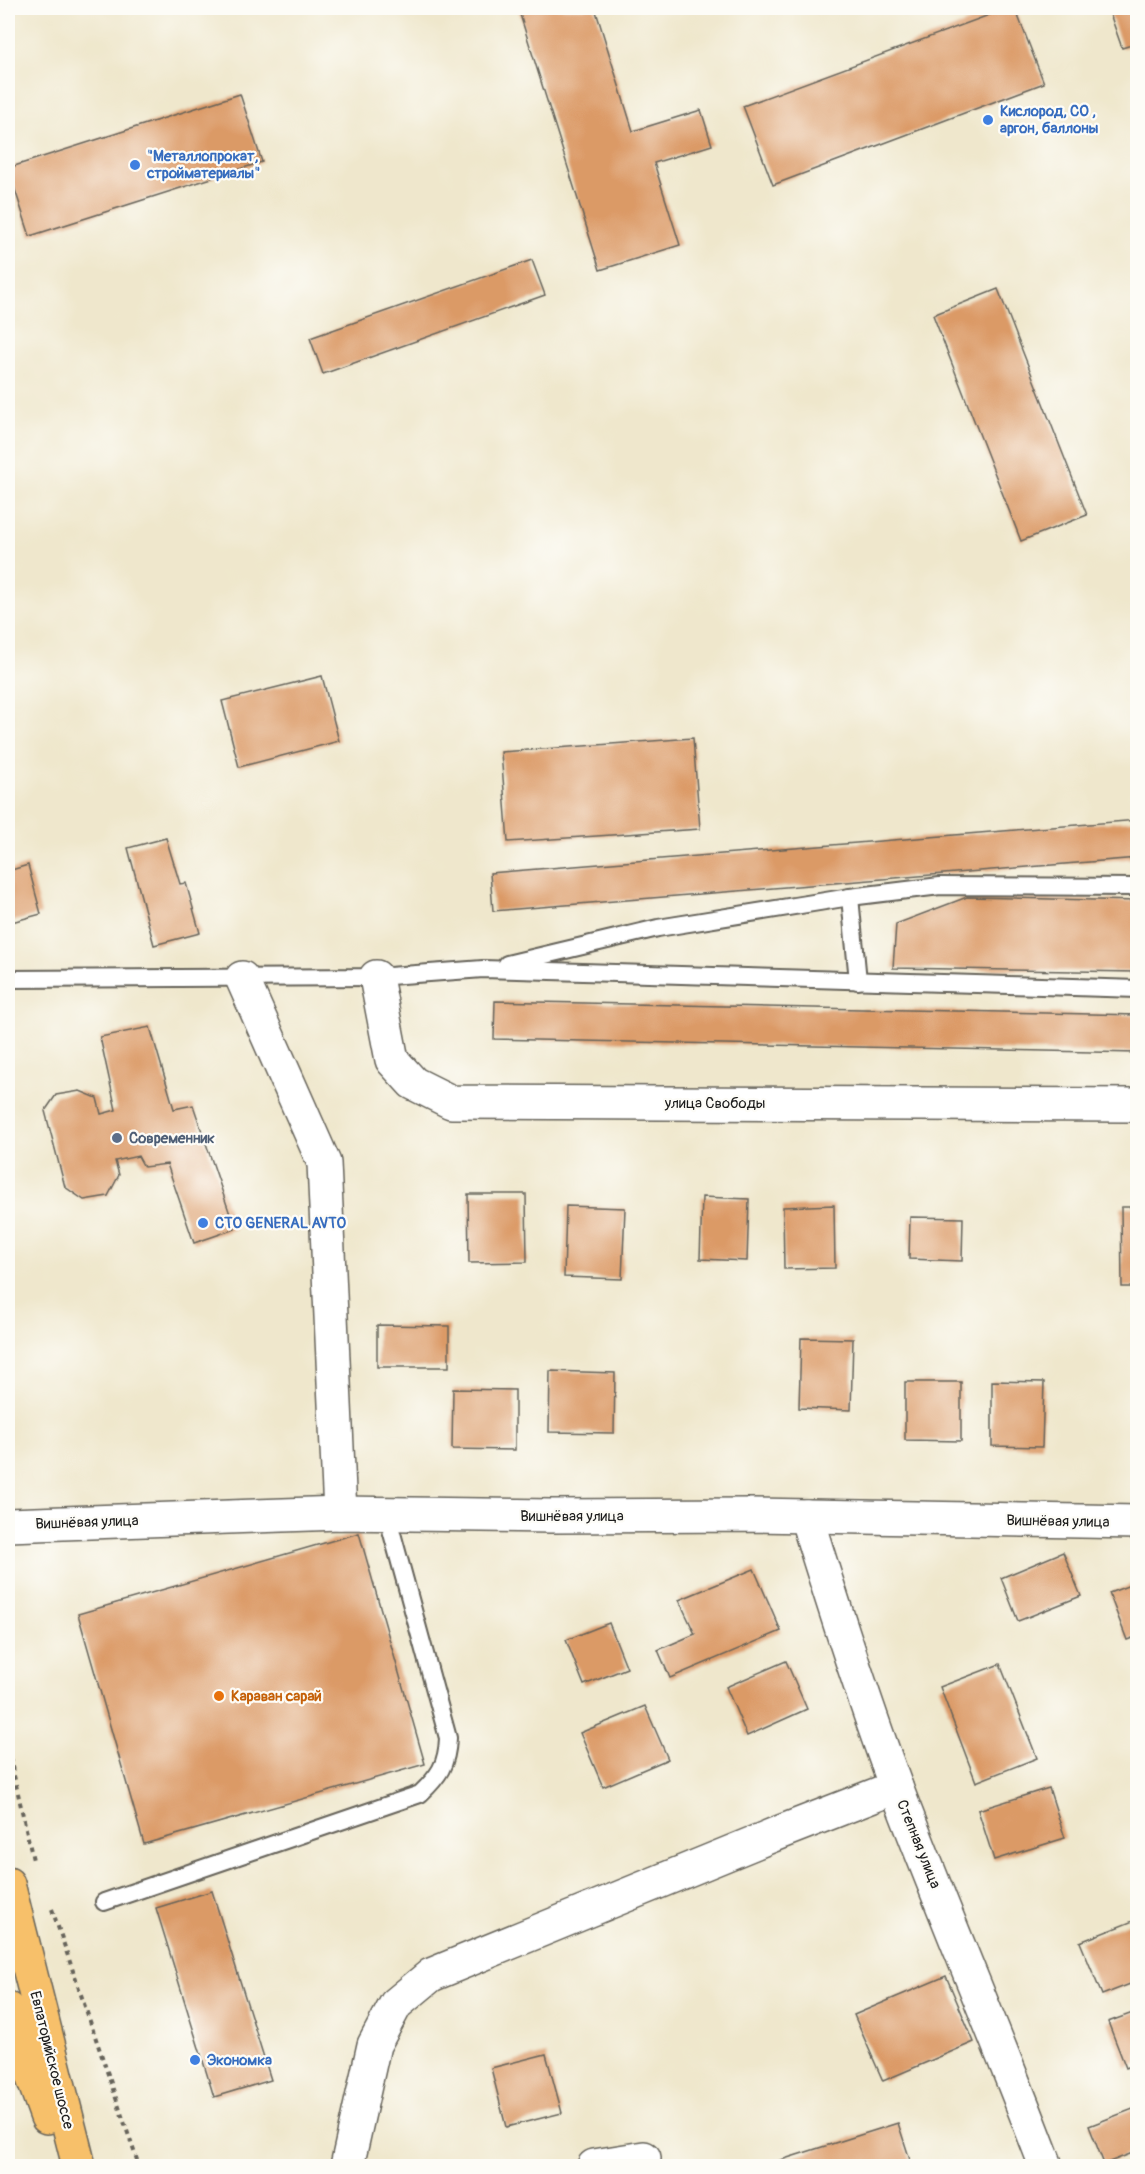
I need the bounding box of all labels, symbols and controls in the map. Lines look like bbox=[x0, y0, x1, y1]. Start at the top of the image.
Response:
place label: Кислород, СО , аргон, баллоны bbox=[1000, 102, 1099, 138]
marker: Кислород, СО , аргон, баллоны bbox=[981, 113, 995, 127]
place label: "Металлопрокат, стройматериалы" bbox=[146, 147, 260, 183]
marker: "Металлопрокат, стройматериалы" bbox=[128, 158, 142, 172]
street label: улица Свободы bbox=[664, 1094, 765, 1113]
place label: Современник bbox=[129, 1129, 215, 1148]
marker: Современник bbox=[110, 1131, 124, 1145]
place label: СТО GENERAL AVTO bbox=[215, 1214, 347, 1233]
marker: СТО GENERAL AVTO bbox=[196, 1216, 210, 1230]
street label: Вишнёвая улица bbox=[520, 1507, 624, 1526]
street label: Вишнёвая улица bbox=[35, 1511, 139, 1534]
street label: Вишнёвая улица bbox=[1006, 1511, 1110, 1532]
place label: Караван сарай bbox=[231, 1687, 322, 1706]
marker: Караван сарай bbox=[212, 1689, 226, 1703]
street label: Степная улица bbox=[892, 1797, 945, 1891]
street label: Евпаторийское шоссе bbox=[25, 1989, 78, 2132]
place label: Экономка bbox=[207, 2051, 272, 2070]
marker: Экономка bbox=[188, 2053, 202, 2067]

